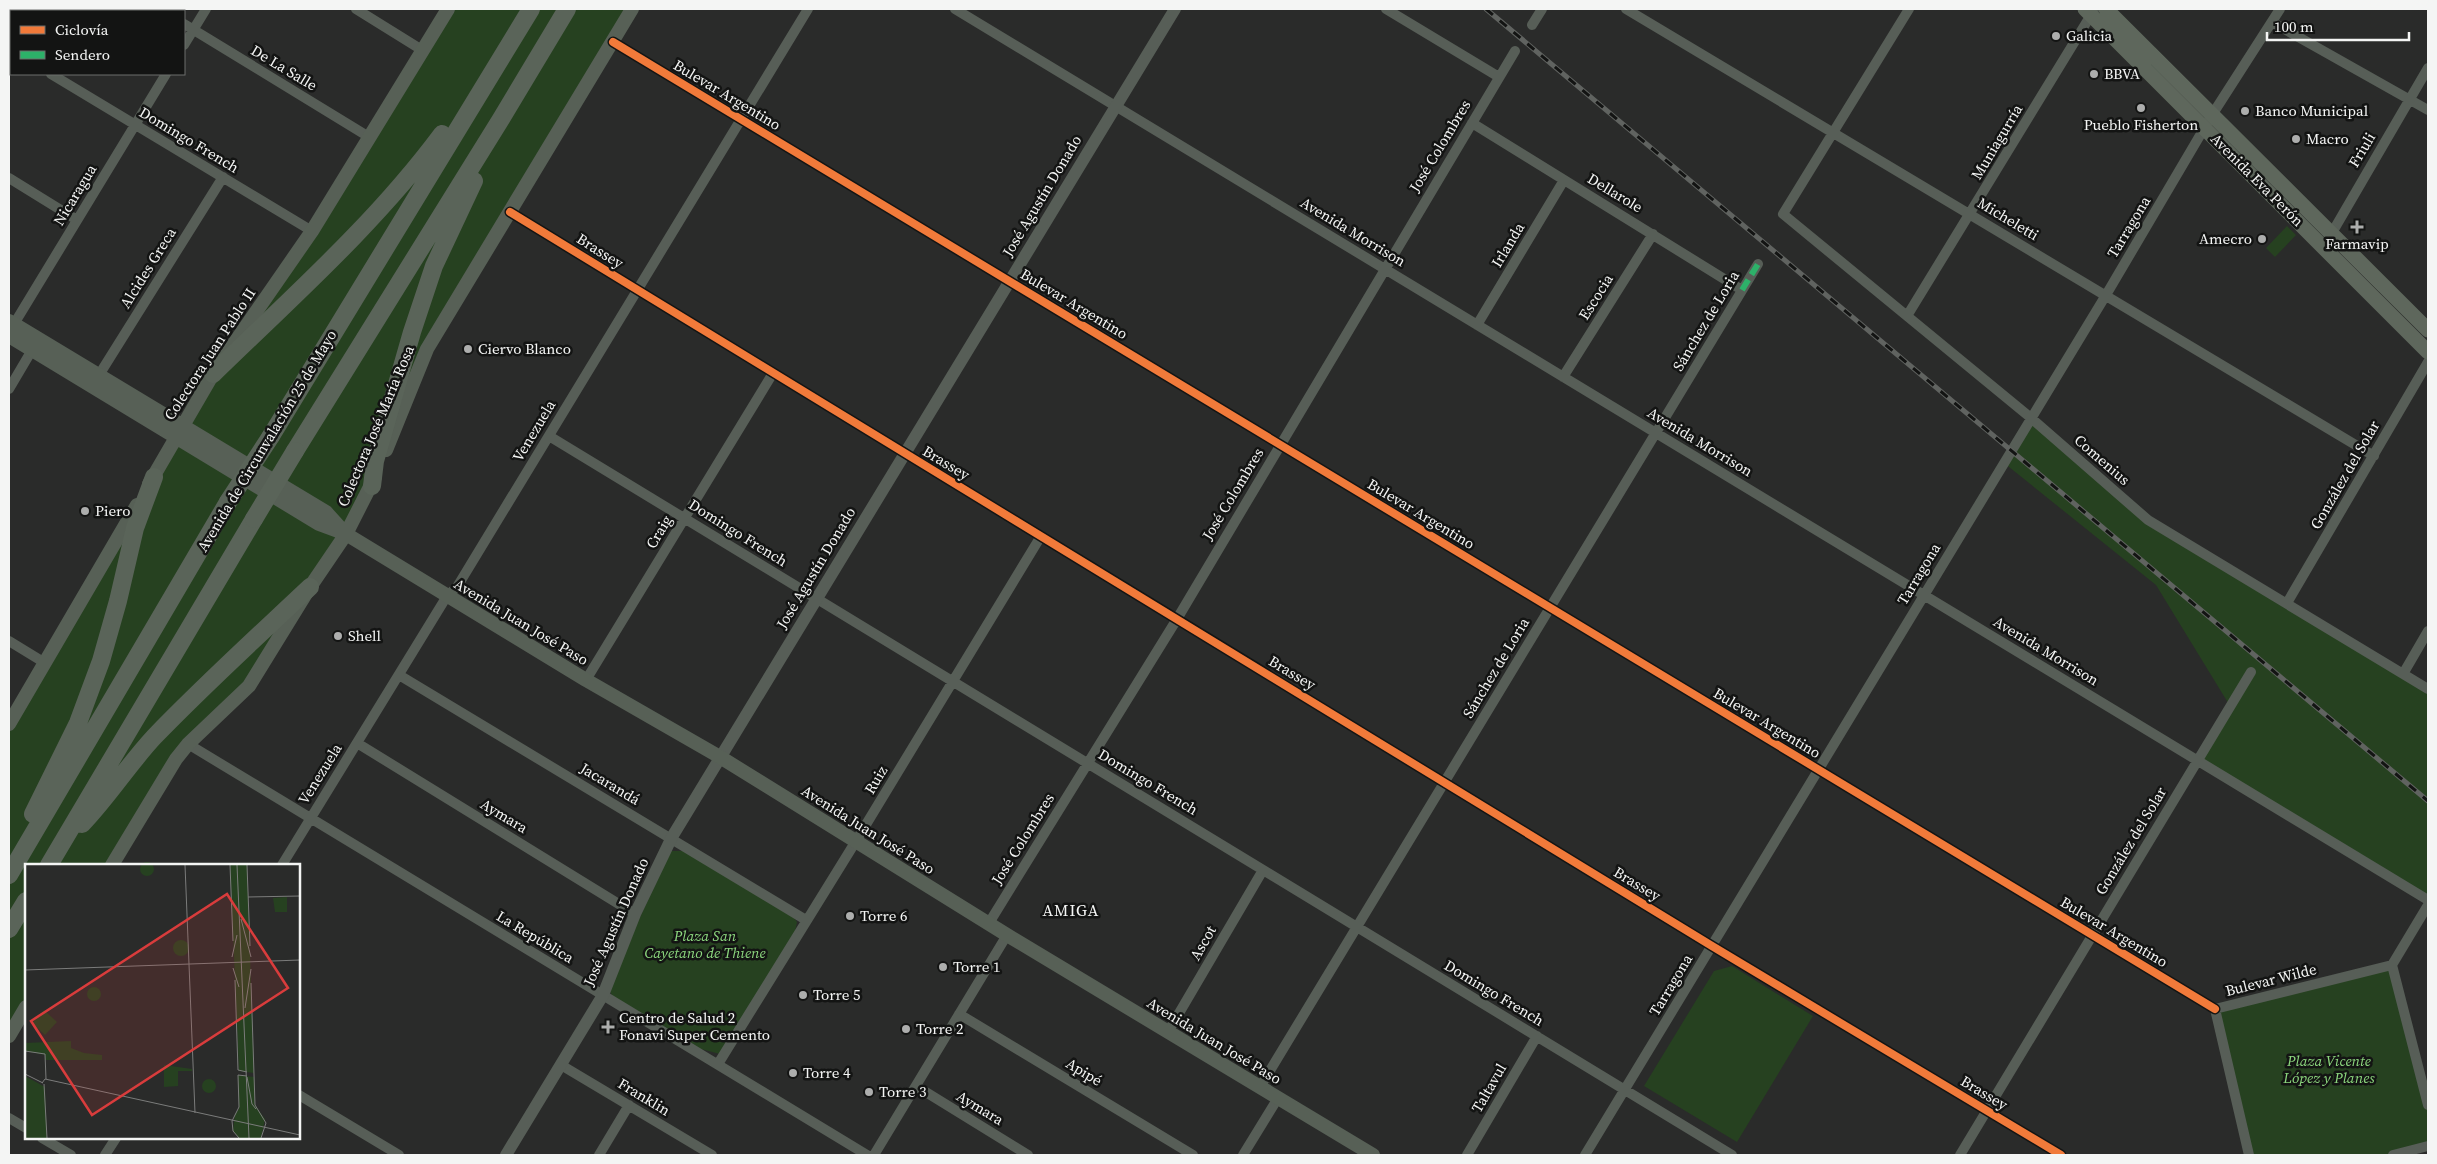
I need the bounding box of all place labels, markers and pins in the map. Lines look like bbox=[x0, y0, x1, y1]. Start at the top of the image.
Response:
place label: Galicia bbox=[2066, 25, 2113, 46]
marker: Galicia bbox=[2050, 30, 2062, 42]
place label: BBVA bbox=[2104, 63, 2140, 84]
marker: BBVA bbox=[2088, 68, 2100, 80]
place label: Banco Municipal bbox=[2255, 100, 2369, 121]
marker: Pueblo Fisherton bbox=[2135, 102, 2147, 114]
marker: Banco Municipal bbox=[2239, 105, 2251, 117]
place label: Pueblo Fisherton bbox=[2084, 114, 2198, 135]
place label: Macro bbox=[2306, 128, 2349, 149]
marker: Macro bbox=[2290, 133, 2302, 145]
marker: Farmavip bbox=[2351, 221, 2363, 233]
place label: Amecro bbox=[2199, 228, 2252, 249]
marker: Amecro bbox=[2256, 233, 2268, 245]
place label: Farmavip bbox=[2325, 233, 2389, 254]
place label: Ciervo Blanco bbox=[478, 338, 571, 359]
marker: Ciervo Blanco bbox=[462, 343, 474, 355]
place label: Piero bbox=[95, 500, 131, 521]
marker: Piero bbox=[79, 505, 91, 517]
place label: Shell bbox=[348, 625, 382, 646]
marker: Shell bbox=[332, 630, 344, 642]
place label: Torre 6 bbox=[860, 905, 907, 926]
marker: Torre 6 bbox=[844, 910, 856, 922]
place label: Torre 1 bbox=[953, 956, 1000, 977]
marker: Torre 1 bbox=[937, 961, 949, 973]
place label: Torre 5 bbox=[813, 984, 860, 1005]
marker: Torre 5 bbox=[797, 989, 809, 1001]
place label: Centro de Salud 2 Fonavi Super Cemento bbox=[619, 1007, 770, 1045]
place label: Torre 2 bbox=[916, 1018, 963, 1039]
marker: Centro de Salud 2 Fonavi Super Cemento bbox=[601, 1020, 615, 1034]
marker: Torre 2 bbox=[900, 1023, 912, 1035]
place label: Torre 4 bbox=[803, 1062, 851, 1083]
marker: Torre 4 bbox=[787, 1067, 799, 1079]
place label: Torre 3 bbox=[879, 1081, 926, 1102]
marker: Torre 3 bbox=[863, 1086, 875, 1098]

